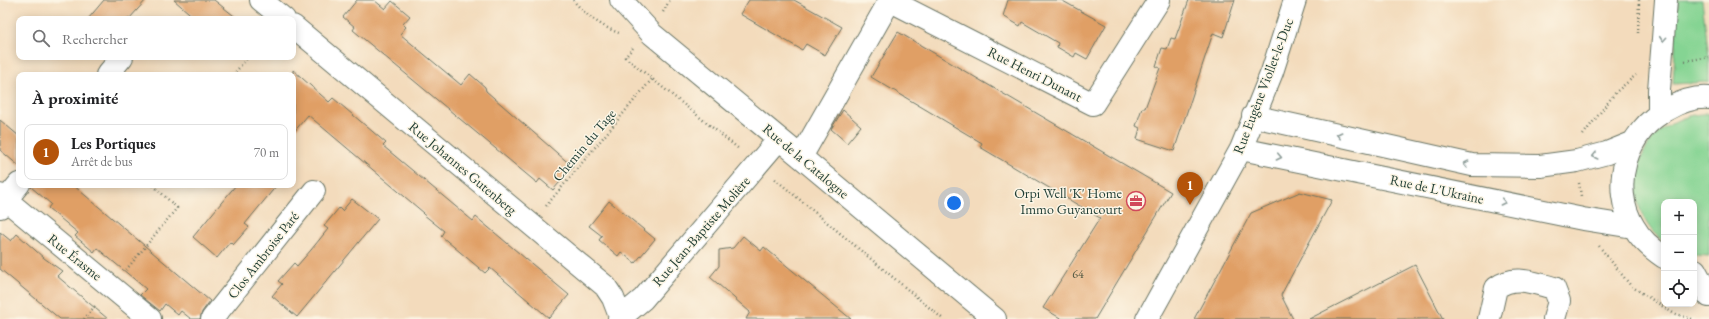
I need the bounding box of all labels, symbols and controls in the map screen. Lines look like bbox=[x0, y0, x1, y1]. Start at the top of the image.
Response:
street label: Rue Eugène Viollet-le-Duc bbox=[1229, 15, 1297, 156]
search box bbox=[16, 16, 296, 60]
icon: search bbox=[30, 27, 52, 49]
text: Rechercher bbox=[62, 29, 128, 48]
one-way arrow bbox=[1659, 36, 1668, 42]
street label: Rue Henri Dunant bbox=[985, 43, 1086, 106]
text: À proximité bbox=[32, 87, 118, 109]
street label: Chemin du Tage bbox=[548, 105, 620, 185]
street label: Rue Johannes Gutenberg bbox=[405, 117, 521, 219]
street label: Rue de la Catalogne bbox=[759, 120, 853, 203]
one-way arrow bbox=[1336, 132, 1343, 140]
text: Les Portiques bbox=[71, 134, 156, 153]
text: 1 bbox=[43, 144, 49, 161]
text: 70 m bbox=[254, 144, 279, 161]
one-way arrow bbox=[1592, 151, 1599, 160]
one-way arrow bbox=[1276, 152, 1282, 160]
text: Arrêt de bus bbox=[71, 153, 132, 170]
one-way arrow bbox=[1463, 160, 1469, 168]
street label: Rue de L'Ukraine bbox=[1388, 170, 1486, 208]
street label: Rue Jean-Baptiste Molière bbox=[648, 172, 754, 290]
pin: 1 bbox=[1177, 172, 1203, 205]
place label: Orpi Well 'K' Home Immo Guyancourt bbox=[1014, 184, 1123, 218]
office icon: Orpi Well 'K' Home Immo Guyancourt bbox=[1125, 190, 1147, 212]
your location bbox=[944, 193, 964, 213]
one-way arrow bbox=[1499, 198, 1506, 206]
map controls bbox=[1661, 199, 1697, 307]
button: + bbox=[1661, 199, 1697, 235]
street label: Clos Ambroise Paré bbox=[223, 207, 303, 302]
street label: Rue Érasme bbox=[44, 230, 106, 285]
button: − bbox=[1661, 235, 1697, 271]
house number: 64 bbox=[1072, 266, 1084, 282]
button: locate bbox=[1661, 271, 1697, 307]

